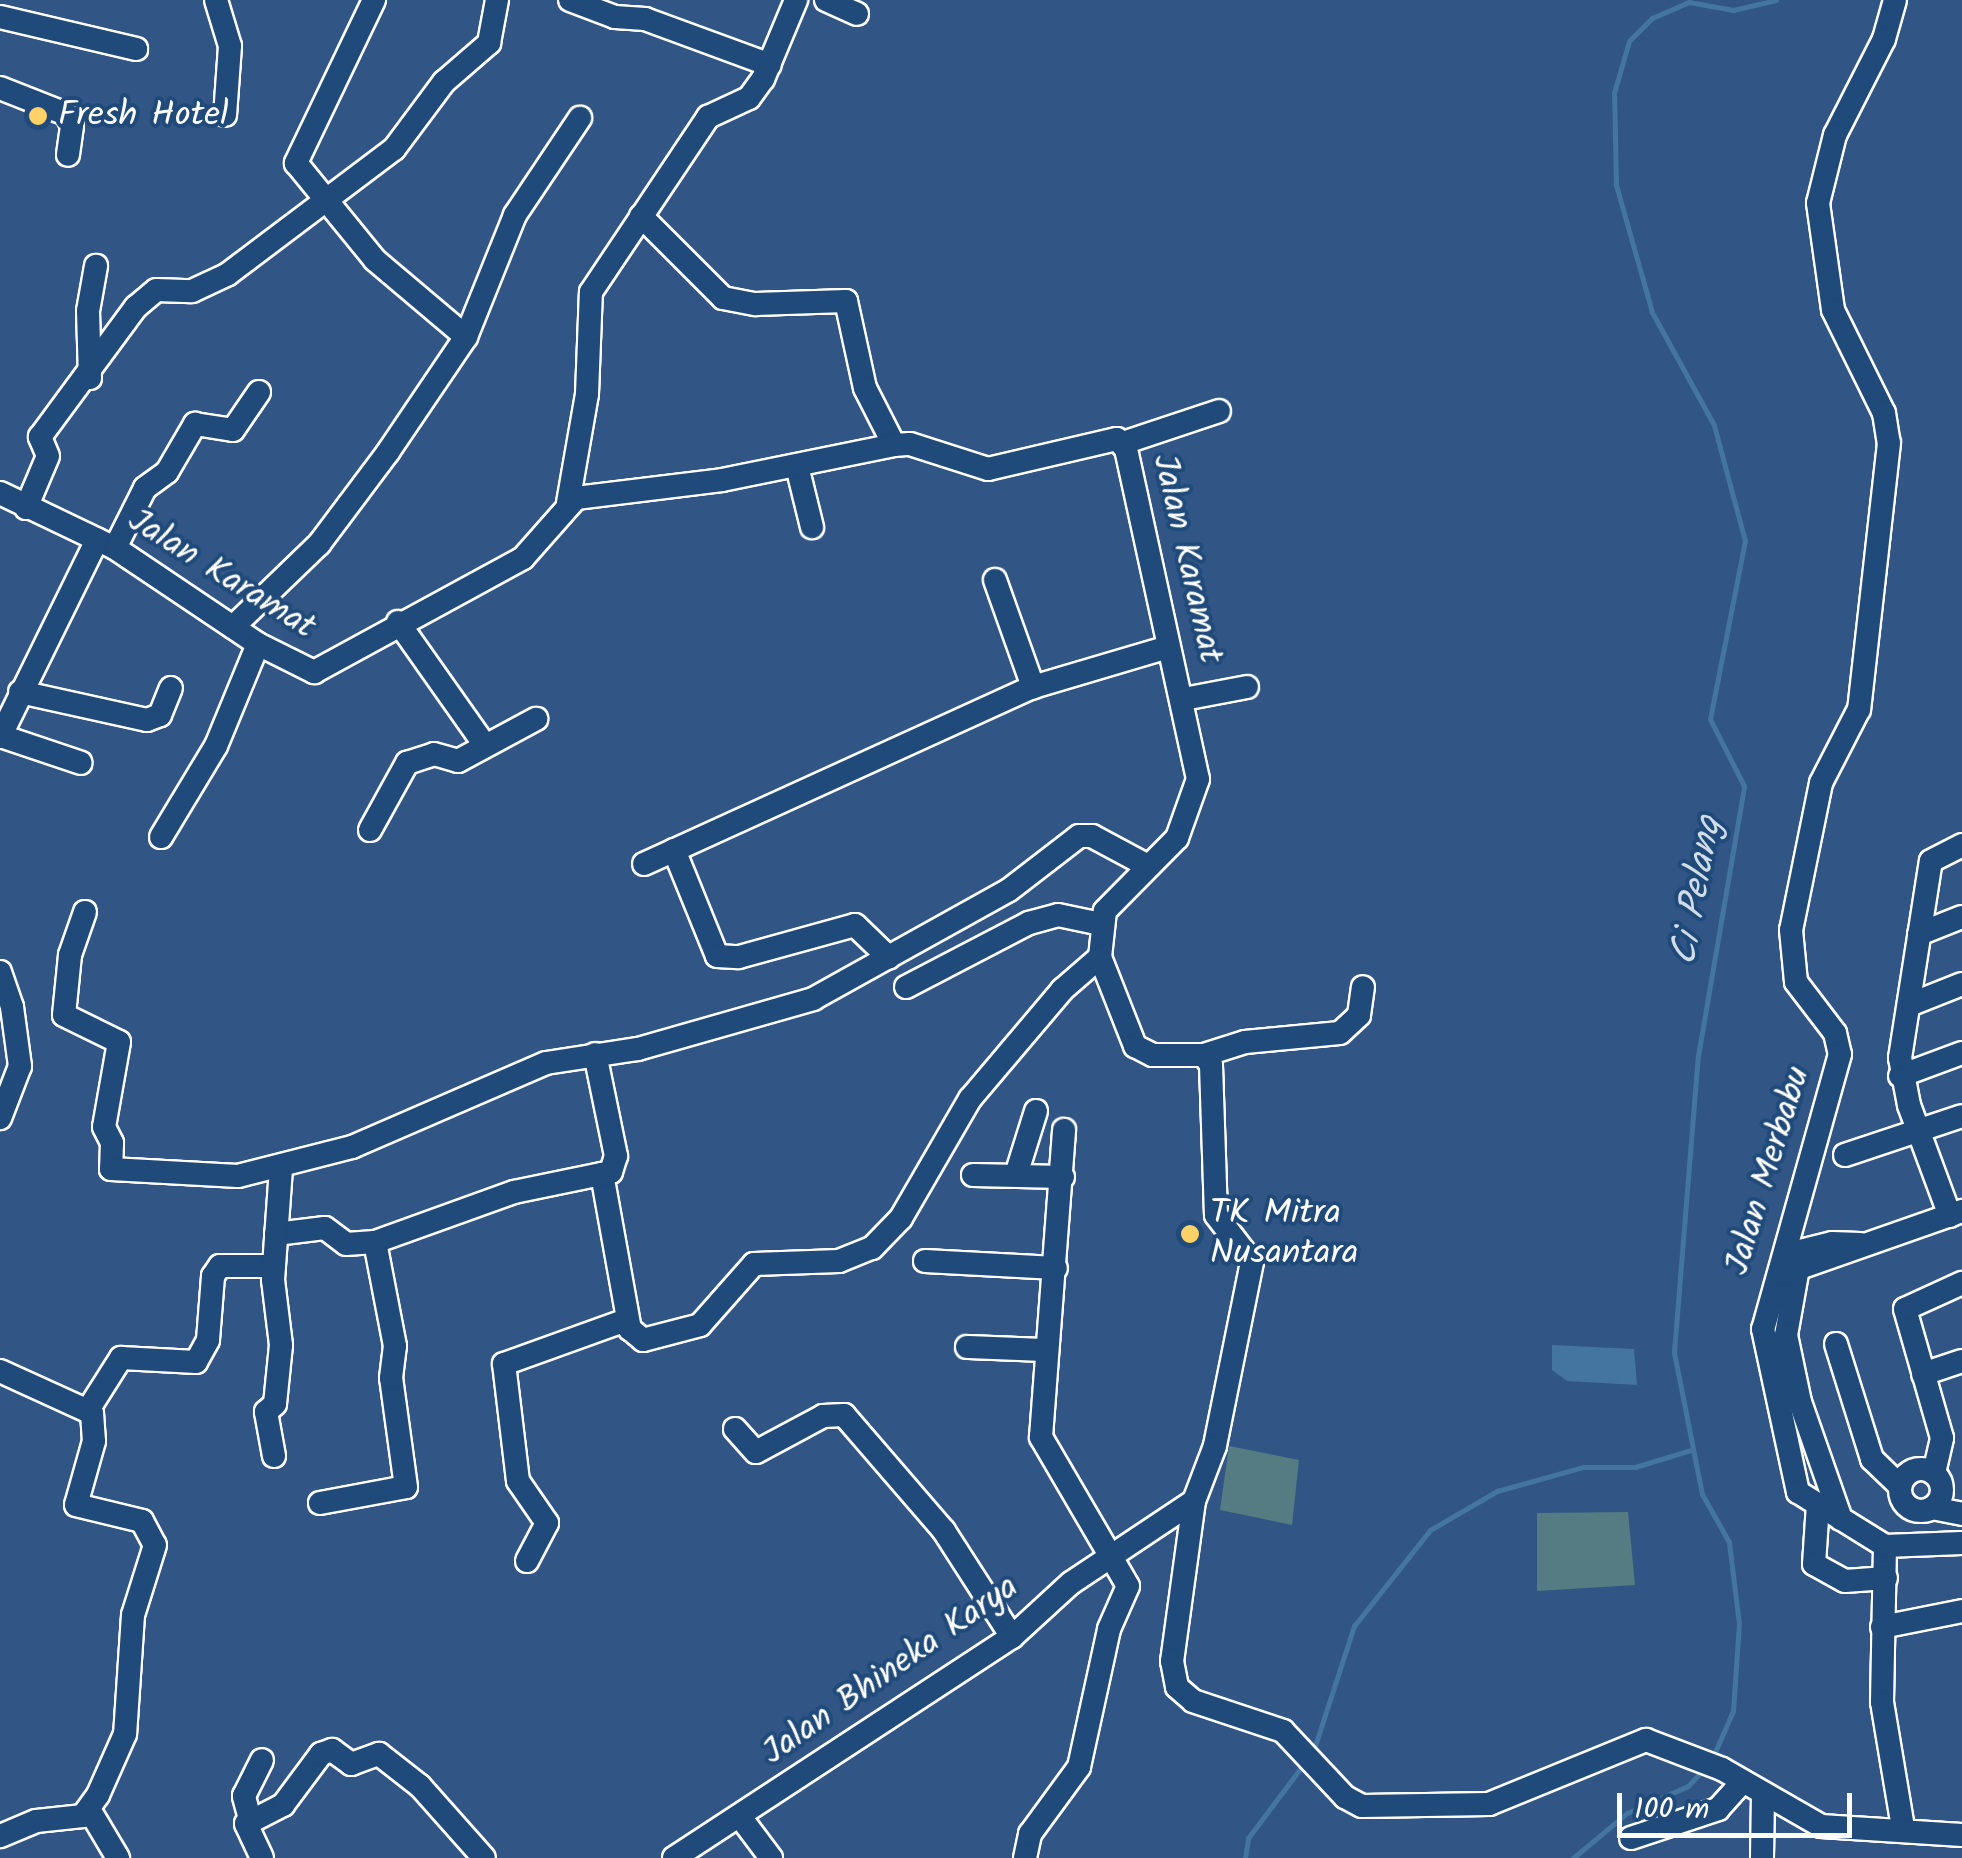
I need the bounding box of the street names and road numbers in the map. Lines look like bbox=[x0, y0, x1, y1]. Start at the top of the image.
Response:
street label: Jalan Karamat bbox=[1142, 450, 1230, 668]
street label: Jalan Karamat bbox=[119, 501, 323, 649]
street label: Jalan Merbabu bbox=[1717, 1062, 1821, 1280]
street label: Jalan Bhineka Karya bbox=[755, 1567, 1027, 1775]

